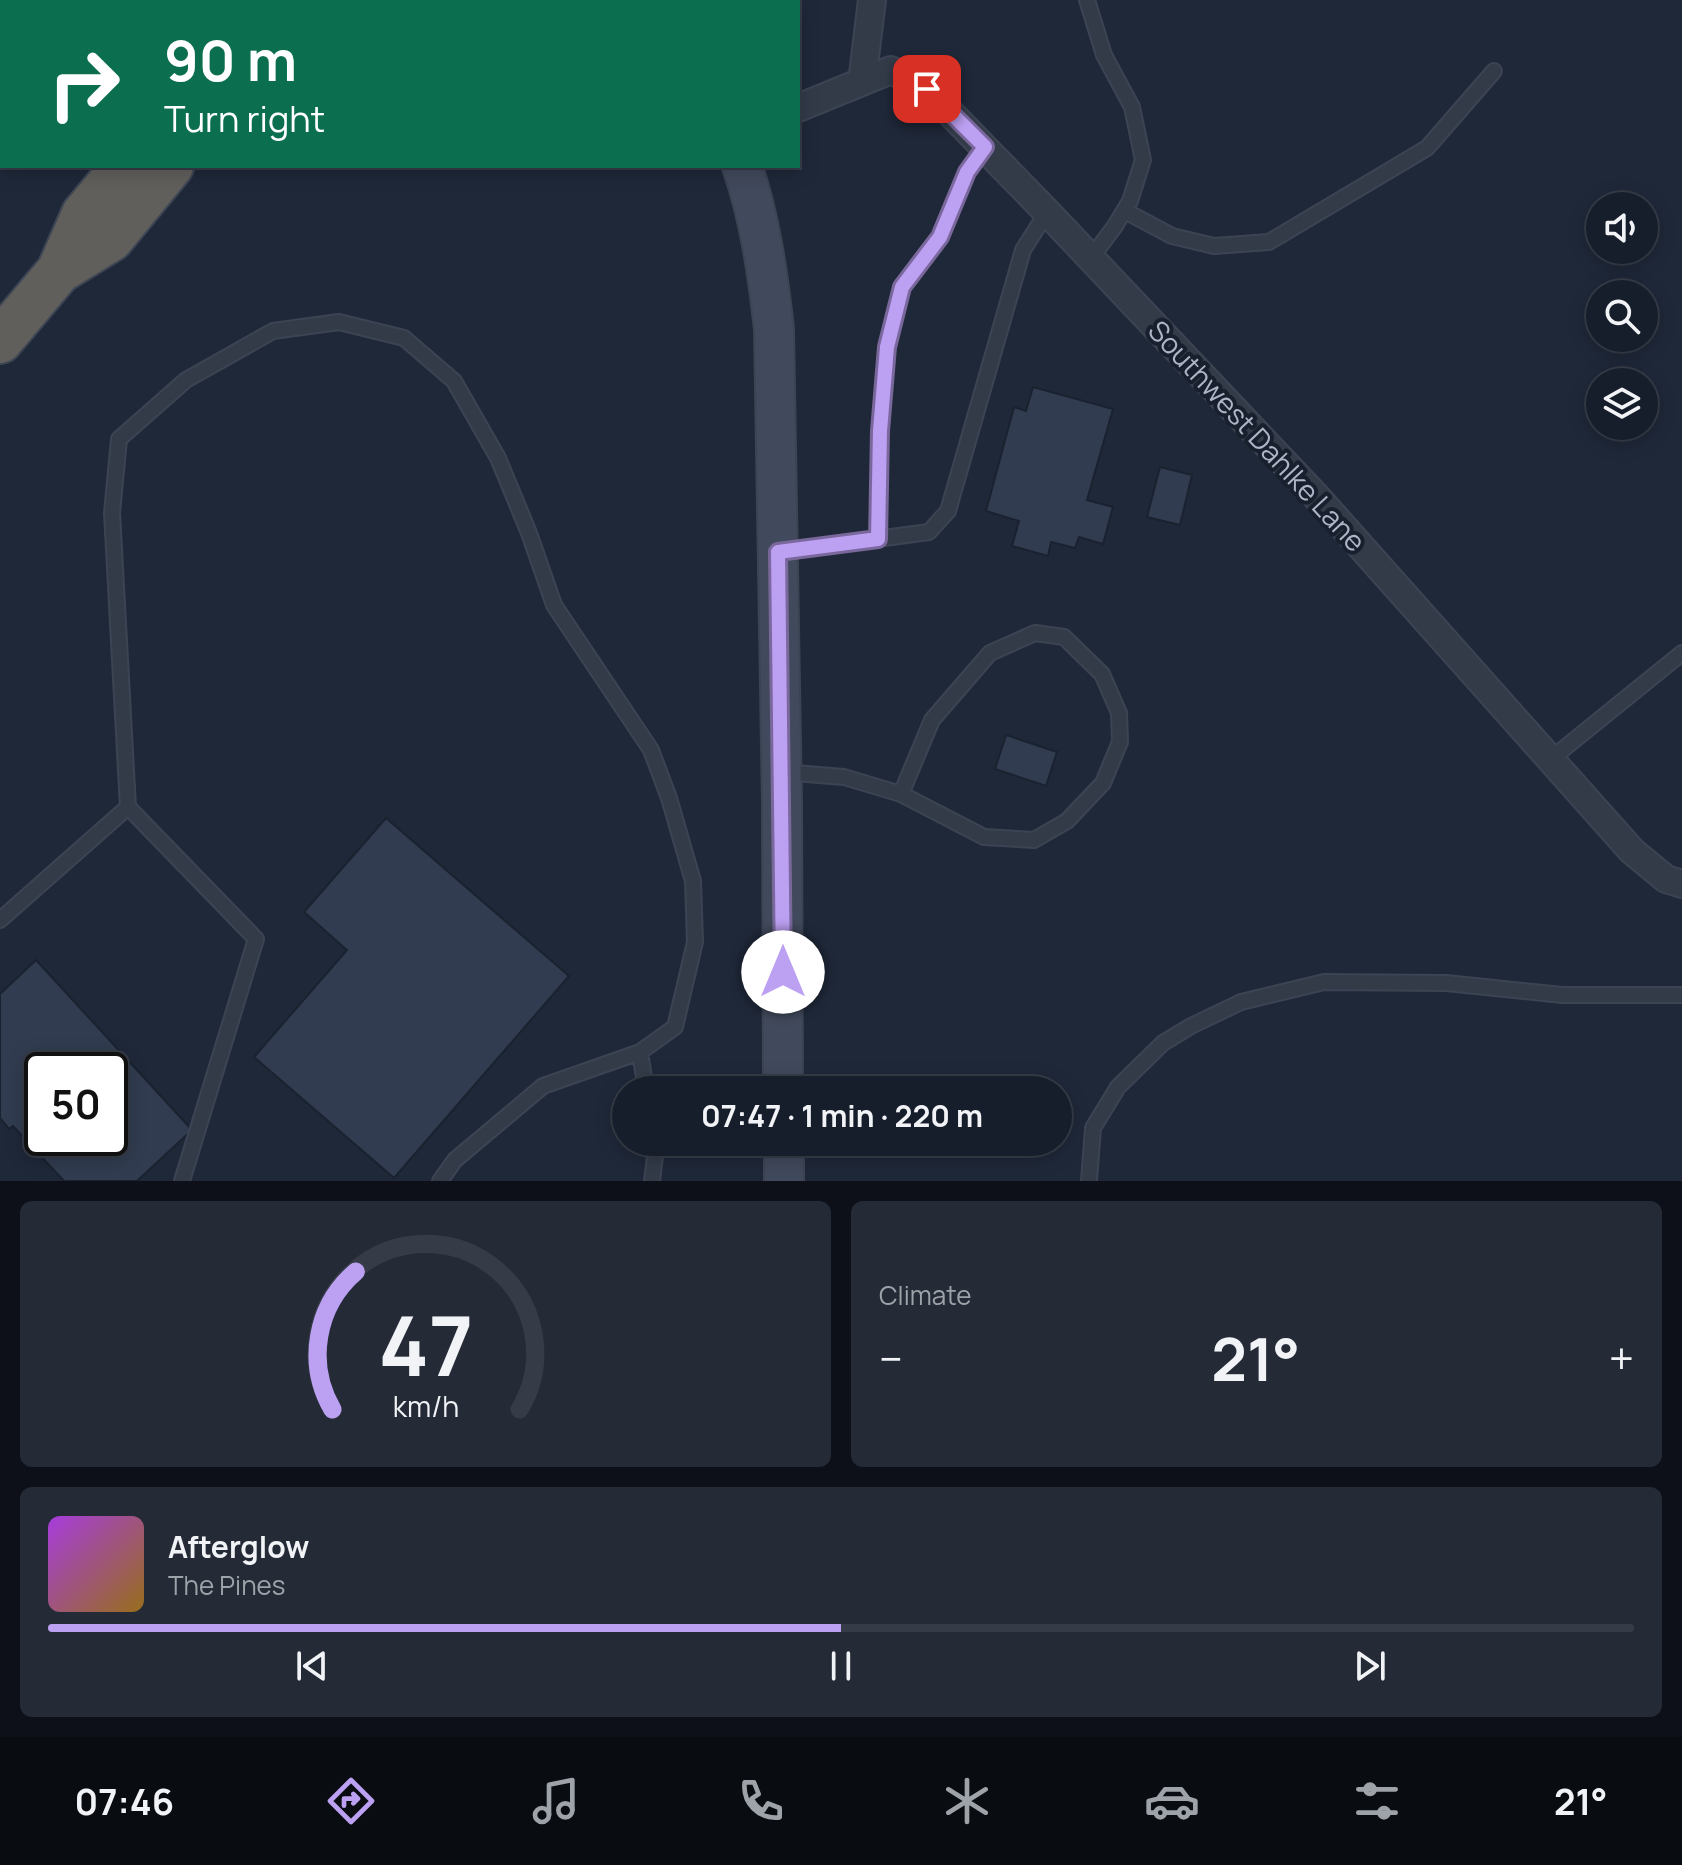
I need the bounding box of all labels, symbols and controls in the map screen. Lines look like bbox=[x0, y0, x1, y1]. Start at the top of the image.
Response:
text: 90 m bbox=[164, 21, 297, 98]
icon: right bbox=[32, 32, 136, 136]
pin bbox=[893, 55, 961, 123]
icon: arrive bbox=[905, 67, 949, 111]
text: Turn right bbox=[164, 94, 325, 143]
map controls bbox=[1586, 192, 1658, 440]
button: sound bbox=[1586, 192, 1658, 264]
button: search bbox=[1586, 280, 1658, 352]
street label: Southwest Dahlke Lane bbox=[1141, 312, 1375, 559]
button: layers bbox=[1586, 368, 1658, 440]
position arrow bbox=[741, 930, 825, 1014]
speed limit sign: 50 bbox=[24, 1052, 128, 1156]
text: 07:47 · 1 min · 220 m bbox=[701, 1095, 983, 1136]
text: Climate bbox=[879, 1277, 971, 1313]
text: 47 bbox=[378, 1287, 473, 1401]
text: 21° bbox=[1211, 1317, 1300, 1399]
text: − bbox=[879, 1328, 903, 1388]
text: + bbox=[1609, 1328, 1634, 1388]
text: km/h bbox=[392, 1387, 459, 1426]
text: Afterglow bbox=[168, 1526, 309, 1567]
text: The Pines bbox=[168, 1567, 285, 1603]
icon: previous bbox=[290, 1644, 334, 1688]
icon: pause bbox=[819, 1644, 863, 1688]
icon: next bbox=[1348, 1644, 1392, 1688]
icon: directions bbox=[323, 1773, 379, 1829]
icon: music bbox=[528, 1773, 584, 1829]
icon: phone bbox=[733, 1773, 789, 1829]
icon: climate bbox=[939, 1773, 995, 1829]
icon: car bbox=[1144, 1773, 1200, 1829]
icon: filters bbox=[1349, 1773, 1405, 1829]
text: 07:46 bbox=[75, 1777, 174, 1826]
text: 21° bbox=[1554, 1777, 1607, 1826]

